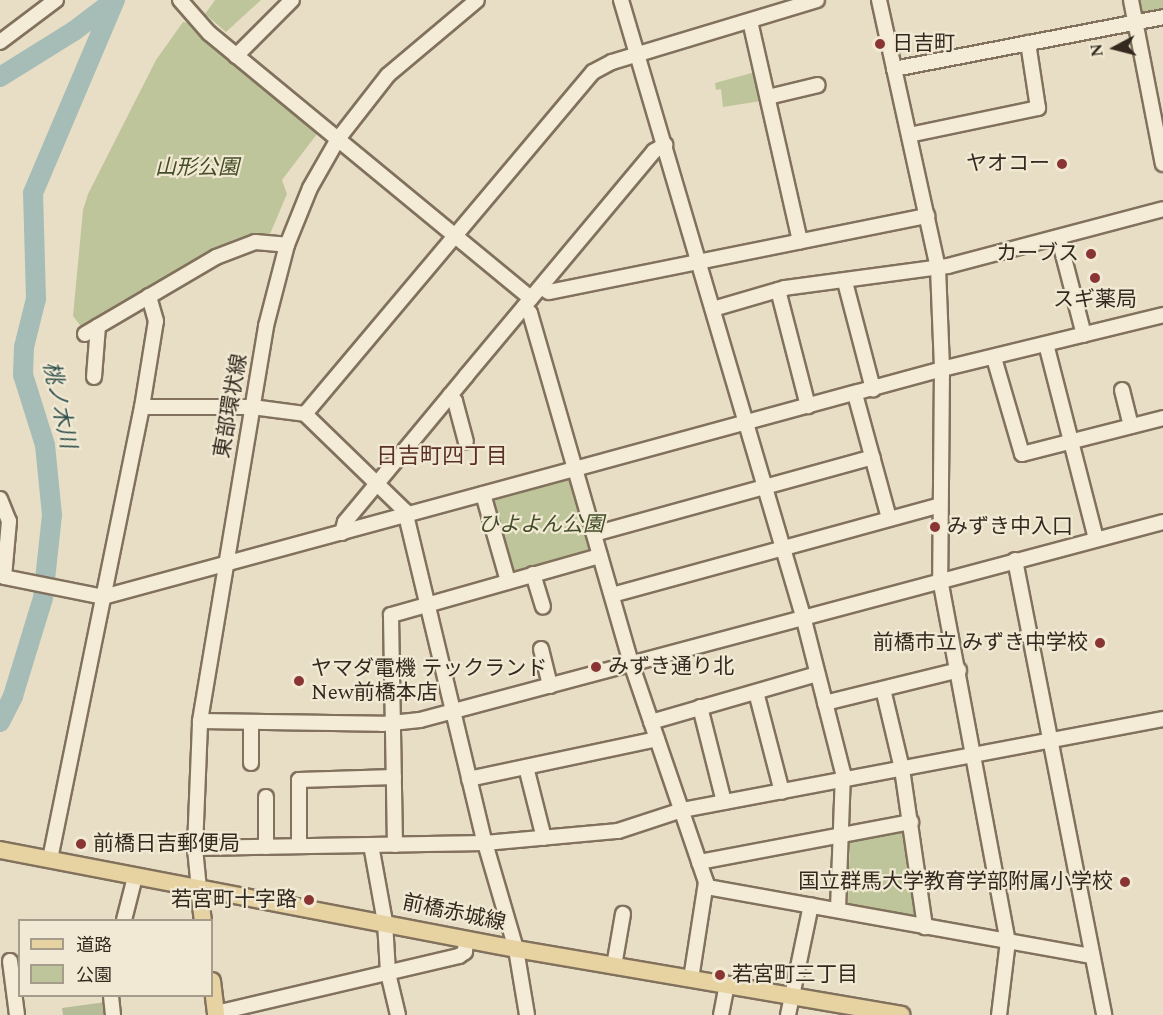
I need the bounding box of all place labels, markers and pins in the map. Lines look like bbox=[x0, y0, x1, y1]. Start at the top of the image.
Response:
place label: 日吉町 bbox=[892, 31, 955, 57]
marker: 日吉町 bbox=[873, 37, 887, 51]
place label: ヤオコー bbox=[966, 151, 1050, 177]
marker: ヤオコー bbox=[1055, 157, 1069, 171]
place label: カーブス bbox=[995, 241, 1079, 267]
marker: カーブス bbox=[1084, 247, 1098, 261]
marker: スギ薬局 bbox=[1088, 271, 1102, 285]
place label: スギ薬局 bbox=[1053, 287, 1137, 313]
place label: みずき中入口 bbox=[947, 514, 1073, 540]
marker: みずき中入口 bbox=[928, 520, 942, 534]
place label: 前橋市立 みずき中学校 bbox=[873, 630, 1088, 656]
marker: 前橋市立 みずき中学校 bbox=[1093, 636, 1107, 650]
place label: みずき通り北 bbox=[608, 654, 734, 680]
place label: ヤマダ電機 テックランド New前橋本店 bbox=[311, 656, 547, 706]
marker: みずき通り北 bbox=[589, 660, 603, 674]
marker: ヤマダ電機 テックランド New前橋本店 bbox=[292, 674, 306, 688]
place label: 前橋日吉郵便局 bbox=[93, 831, 240, 857]
marker: 前橋日吉郵便局 bbox=[74, 837, 88, 851]
place label: 国立群馬大学教育学部附属小学校 bbox=[798, 869, 1113, 895]
marker: 国立群馬大学教育学部附属小学校 bbox=[1118, 875, 1132, 889]
place label: 若宮町十字路 bbox=[171, 887, 297, 913]
marker: 若宮町十字路 bbox=[302, 893, 316, 907]
place label: 若宮町三丁目 bbox=[732, 962, 858, 988]
marker: 若宮町三丁目 bbox=[713, 968, 727, 982]

